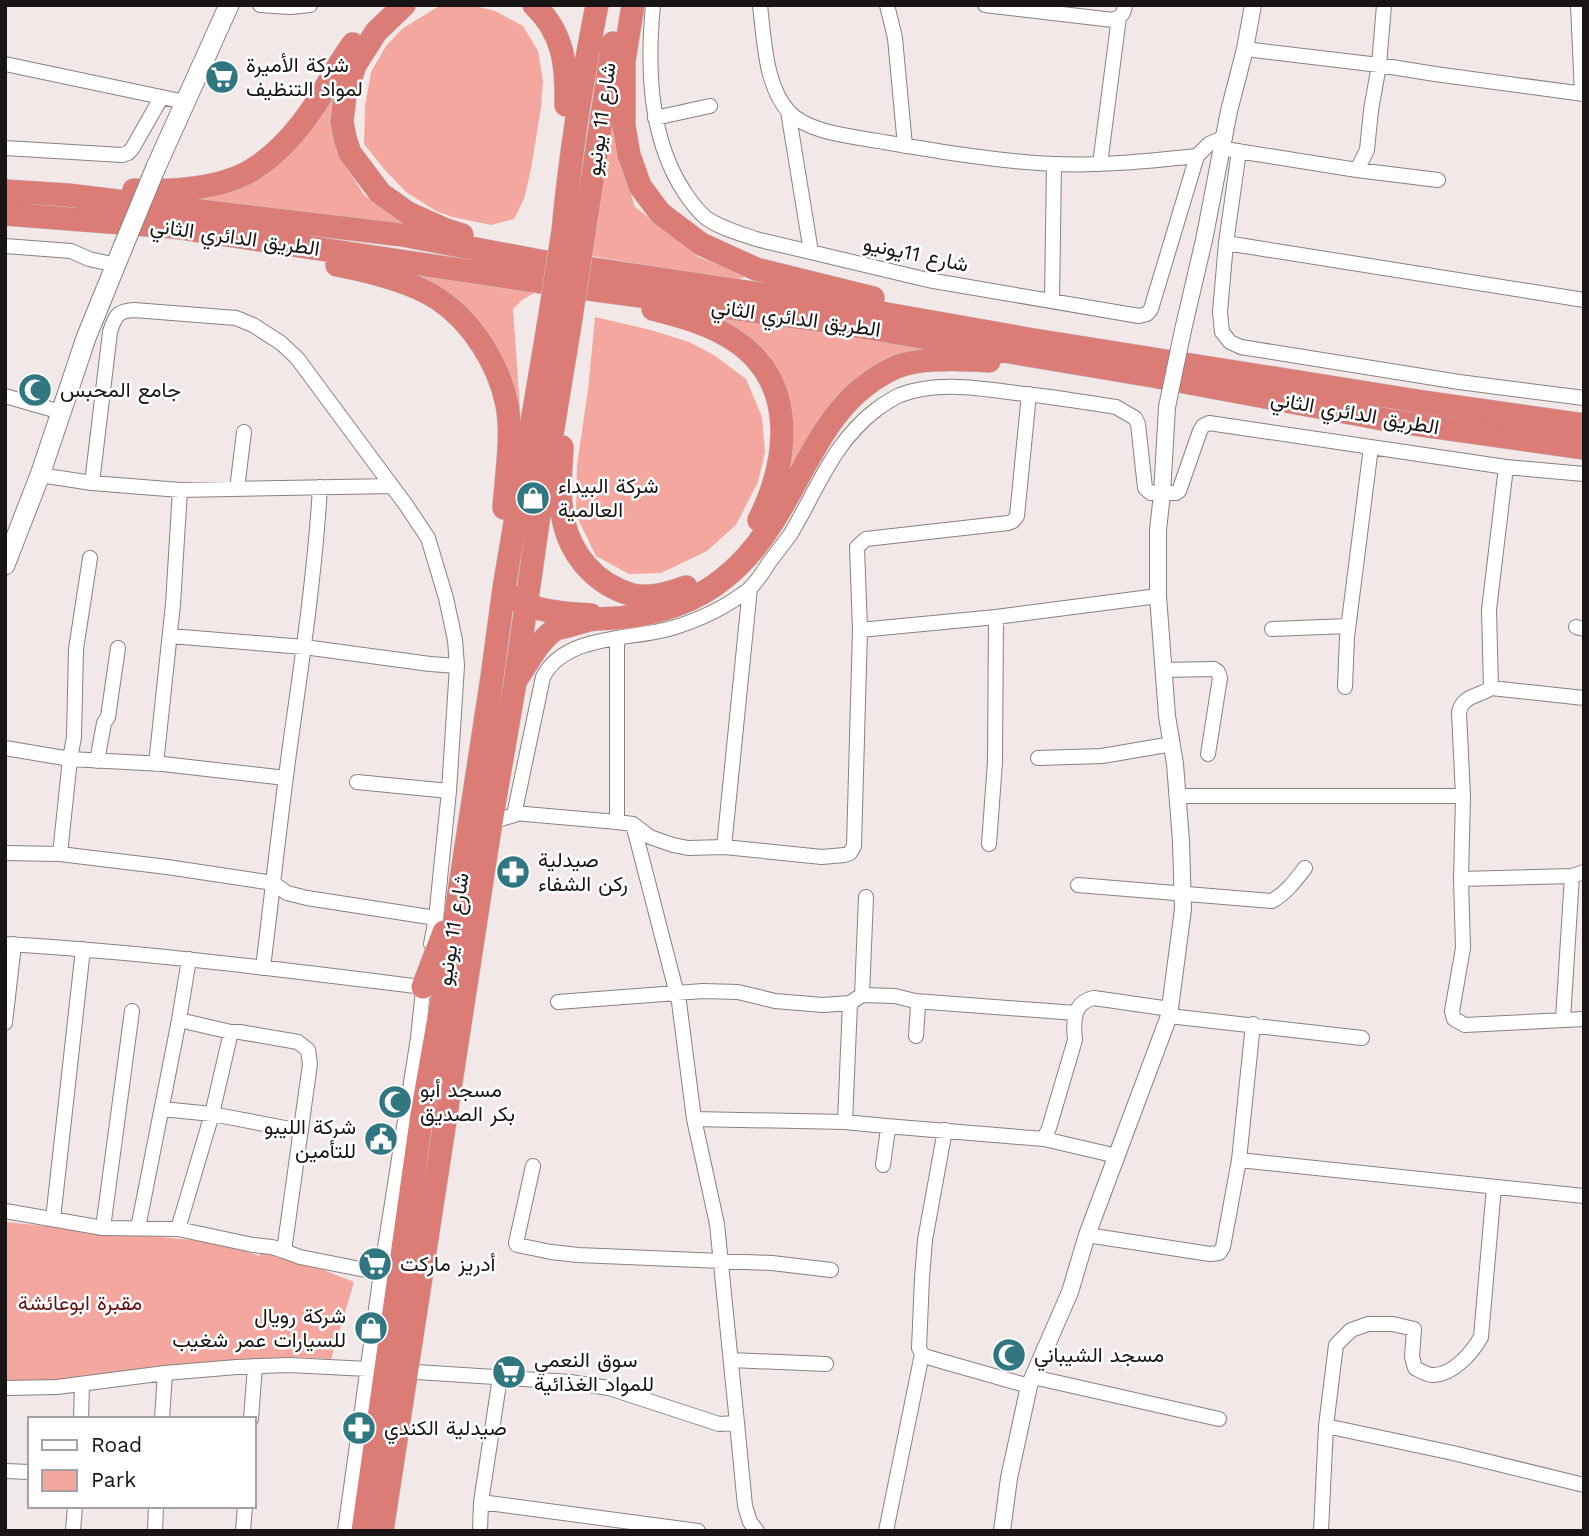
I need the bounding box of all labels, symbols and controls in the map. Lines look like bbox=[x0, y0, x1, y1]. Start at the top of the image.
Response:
place label: شركة الأميرة لمواد التنظيف bbox=[246, 52, 363, 102]
supermarket icon: شركة الأميرة لمواد التنظيف bbox=[203, 58, 241, 96]
street label: شارع 11 يونيو bbox=[580, 61, 623, 177]
street label: الطريق الدائري الثاني bbox=[148, 212, 321, 266]
street label: شارع 11يونيو bbox=[861, 230, 971, 279]
street label: الطريق الدائري الثاني bbox=[709, 293, 882, 347]
mosque icon: جامع المحبس bbox=[16, 371, 54, 409]
place label: جامع المحبس bbox=[60, 377, 181, 404]
street label: الطريق الدائري الثاني bbox=[1268, 385, 1441, 445]
place label: شركة البيداء العالمية bbox=[558, 473, 658, 522]
shop icon: شركة البيداء العالمية bbox=[514, 479, 552, 517]
place label: صيدلية ركن الشفاء bbox=[538, 847, 628, 897]
pharmacy icon: صيدلية ركن الشفاء bbox=[494, 853, 532, 891]
street label: شارع 11 يونيو bbox=[431, 871, 476, 988]
place label: مسجد أبو بكر الصديق bbox=[420, 1077, 515, 1127]
mosque icon: مسجد أبو بكر الصديق bbox=[376, 1083, 414, 1121]
place label: شركة الليبو للتأمين bbox=[264, 1114, 356, 1163]
public building icon: شركة الليبو للتأمين bbox=[362, 1120, 400, 1158]
supermarket icon: أدريز ماركت bbox=[356, 1245, 394, 1283]
place label: أدريز ماركت bbox=[400, 1251, 496, 1277]
park label: مقبرة ابوعائشة bbox=[18, 1290, 142, 1316]
place label: شركة رويال للسيارات عمر شغيب bbox=[172, 1303, 346, 1353]
shop icon: شركة رويال للسيارات عمر شغيب bbox=[352, 1309, 390, 1347]
mosque icon: مسجد الشيباني bbox=[990, 1336, 1028, 1374]
place label: مسجد الشيباني bbox=[1034, 1342, 1164, 1372]
place label: سوق النعمي للمواد الغذائية bbox=[534, 1347, 654, 1397]
supermarket icon: سوق النعمي للمواد الغذائية bbox=[490, 1353, 528, 1391]
pharmacy icon: صيدلية الكندي bbox=[340, 1409, 378, 1447]
place label: صيدلية الكندي bbox=[384, 1415, 507, 1445]
legend bbox=[28, 1417, 256, 1508]
text: Road bbox=[91, 1432, 142, 1457]
text: Park bbox=[91, 1467, 136, 1492]

